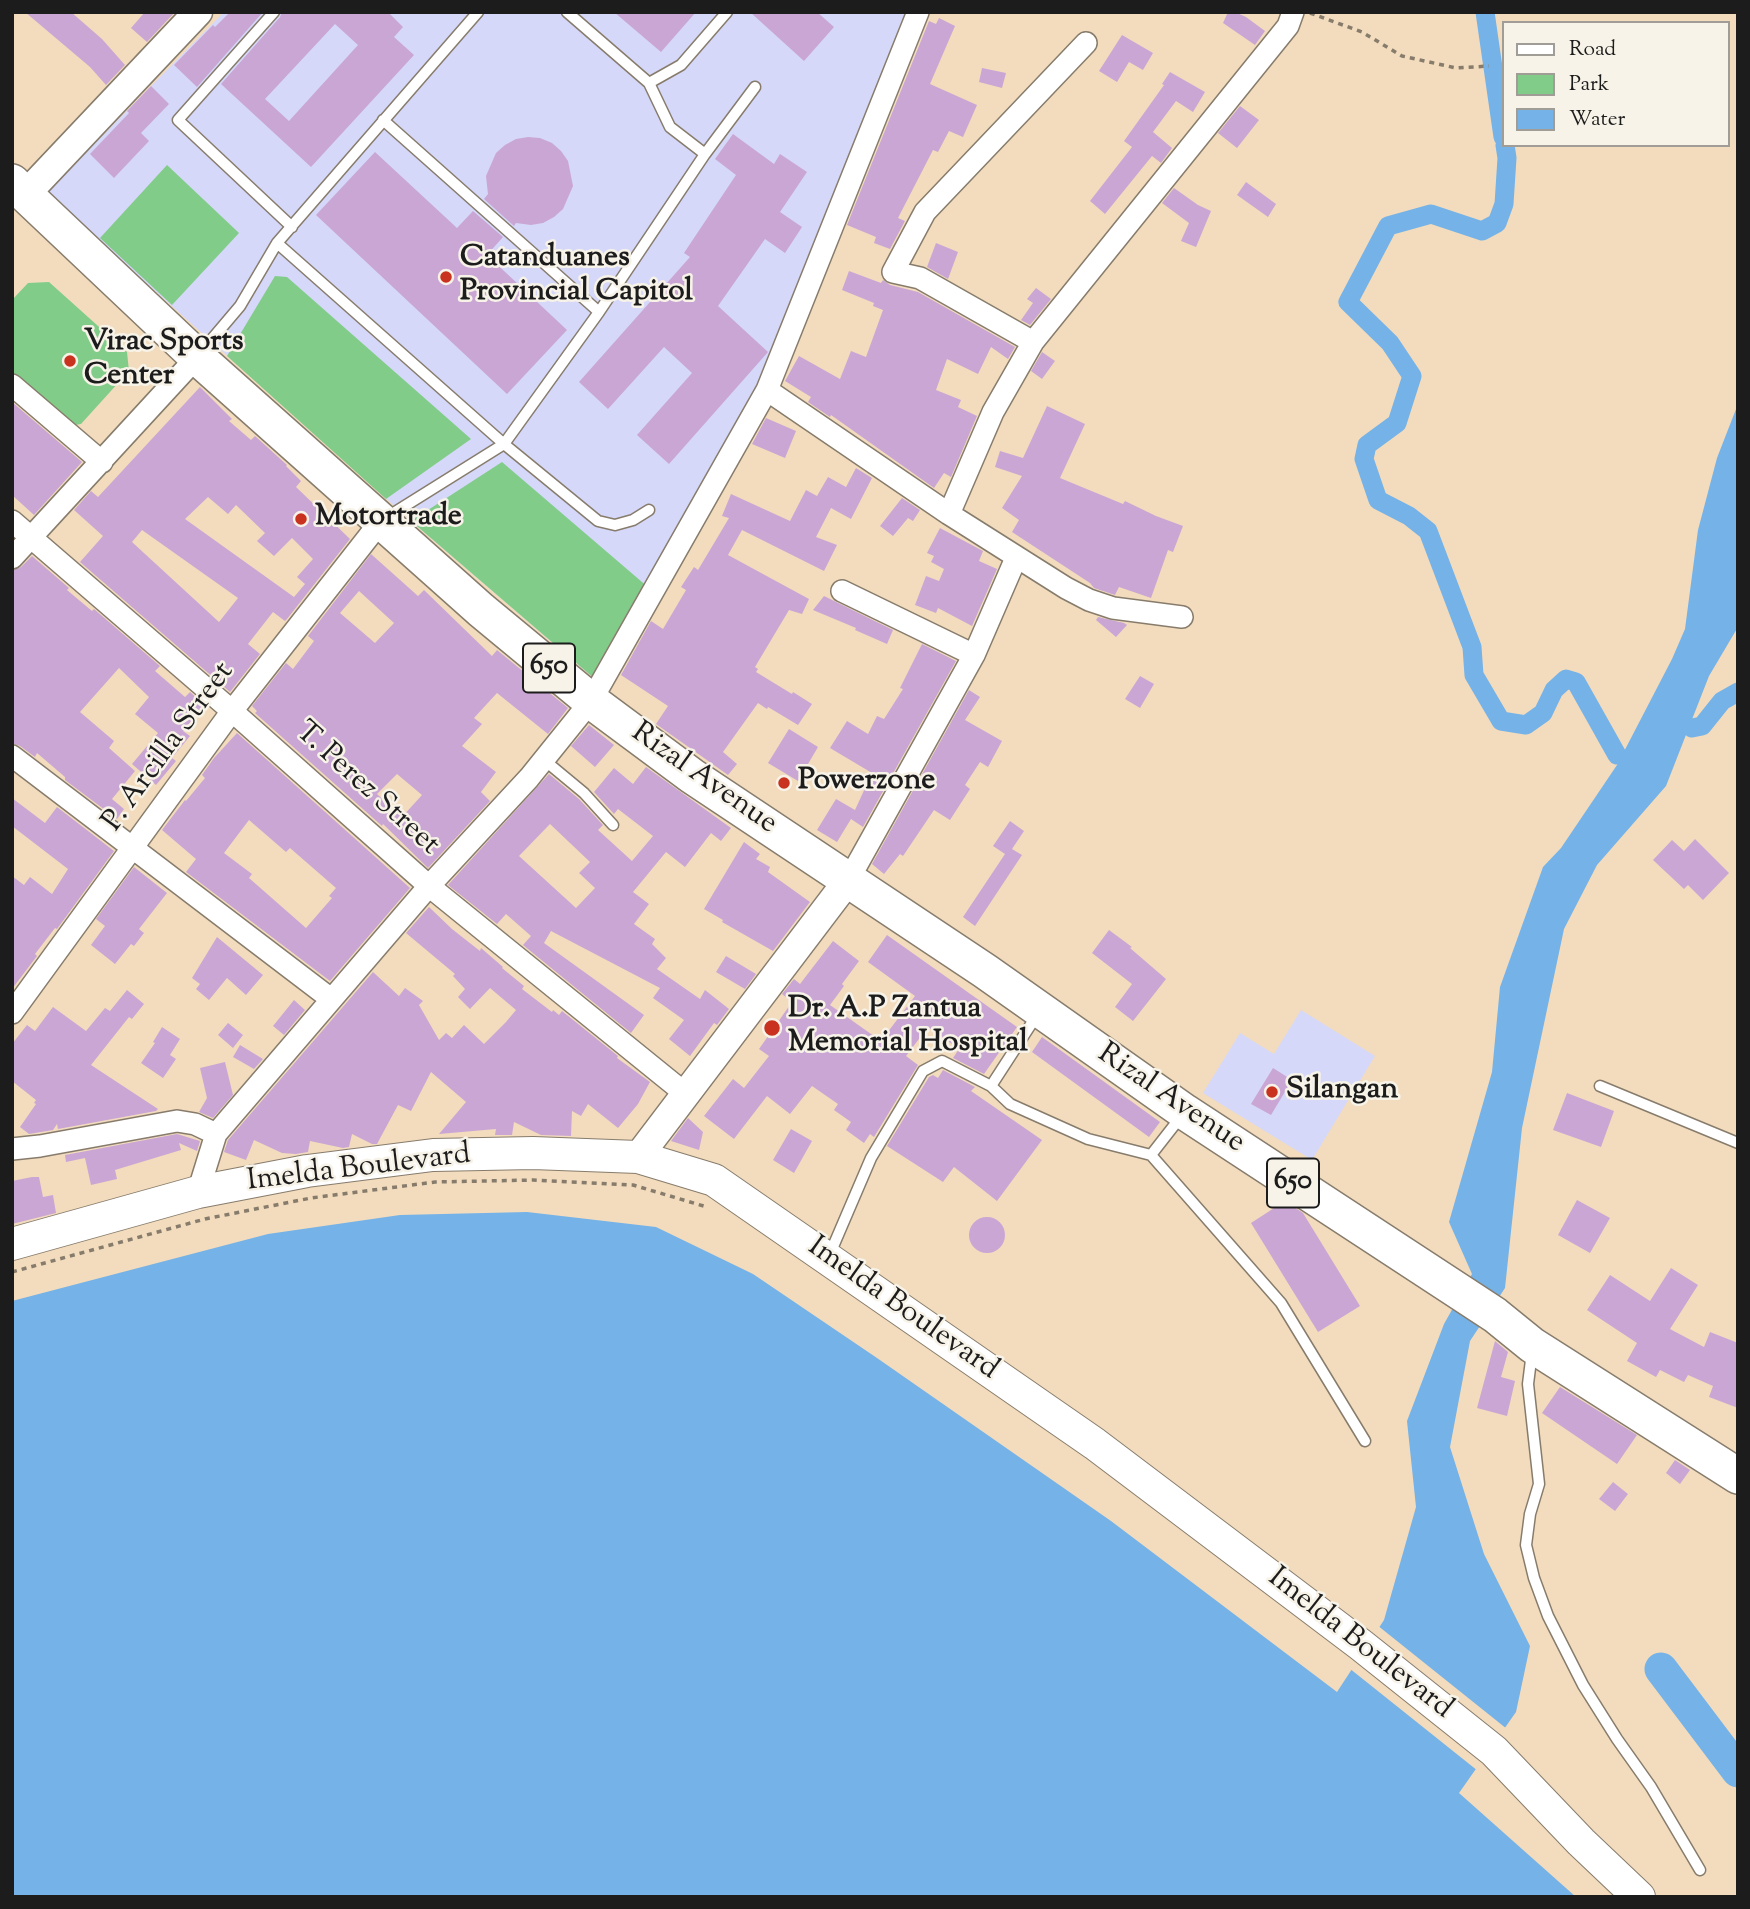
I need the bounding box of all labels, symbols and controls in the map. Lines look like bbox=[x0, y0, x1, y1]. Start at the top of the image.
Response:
legend bbox=[1502, 21, 1729, 147]
text: Road bbox=[1569, 35, 1616, 65]
text: Park bbox=[1569, 70, 1609, 100]
text: Water bbox=[1569, 105, 1625, 135]
place label: Catanduanes Provincial Capitol bbox=[460, 242, 693, 312]
marker: Catanduanes Provincial Capitol bbox=[438, 269, 454, 285]
place label: Virac Sports Center bbox=[84, 326, 244, 396]
marker: Virac Sports Center bbox=[62, 353, 78, 369]
place label: Motortrade bbox=[315, 501, 462, 537]
marker: Motortrade bbox=[293, 511, 309, 527]
road number: 650 bbox=[523, 644, 575, 692]
street label: P. Arcilla Street bbox=[97, 656, 243, 840]
street label: T. Perez Street bbox=[286, 716, 446, 864]
street label: Rizal Avenue bbox=[623, 716, 783, 844]
place label: Powerzone bbox=[798, 765, 935, 801]
marker: Powerzone bbox=[776, 775, 792, 791]
place label: Dr. A.P Zantua Memorial Hospital bbox=[788, 993, 1028, 1064]
marker: Dr. A.P Zantua Memorial Hospital bbox=[762, 1018, 782, 1038]
street label: Rizal Avenue bbox=[1089, 1037, 1251, 1163]
place label: Silangan bbox=[1286, 1074, 1398, 1110]
marker: Silangan bbox=[1264, 1084, 1280, 1100]
street label: Imelda Boulevard bbox=[245, 1138, 473, 1202]
road number: 650 bbox=[1267, 1158, 1319, 1208]
street label: Imelda Boulevard bbox=[800, 1231, 1004, 1389]
street label: Imelda Boulevard bbox=[1259, 1562, 1459, 1728]

